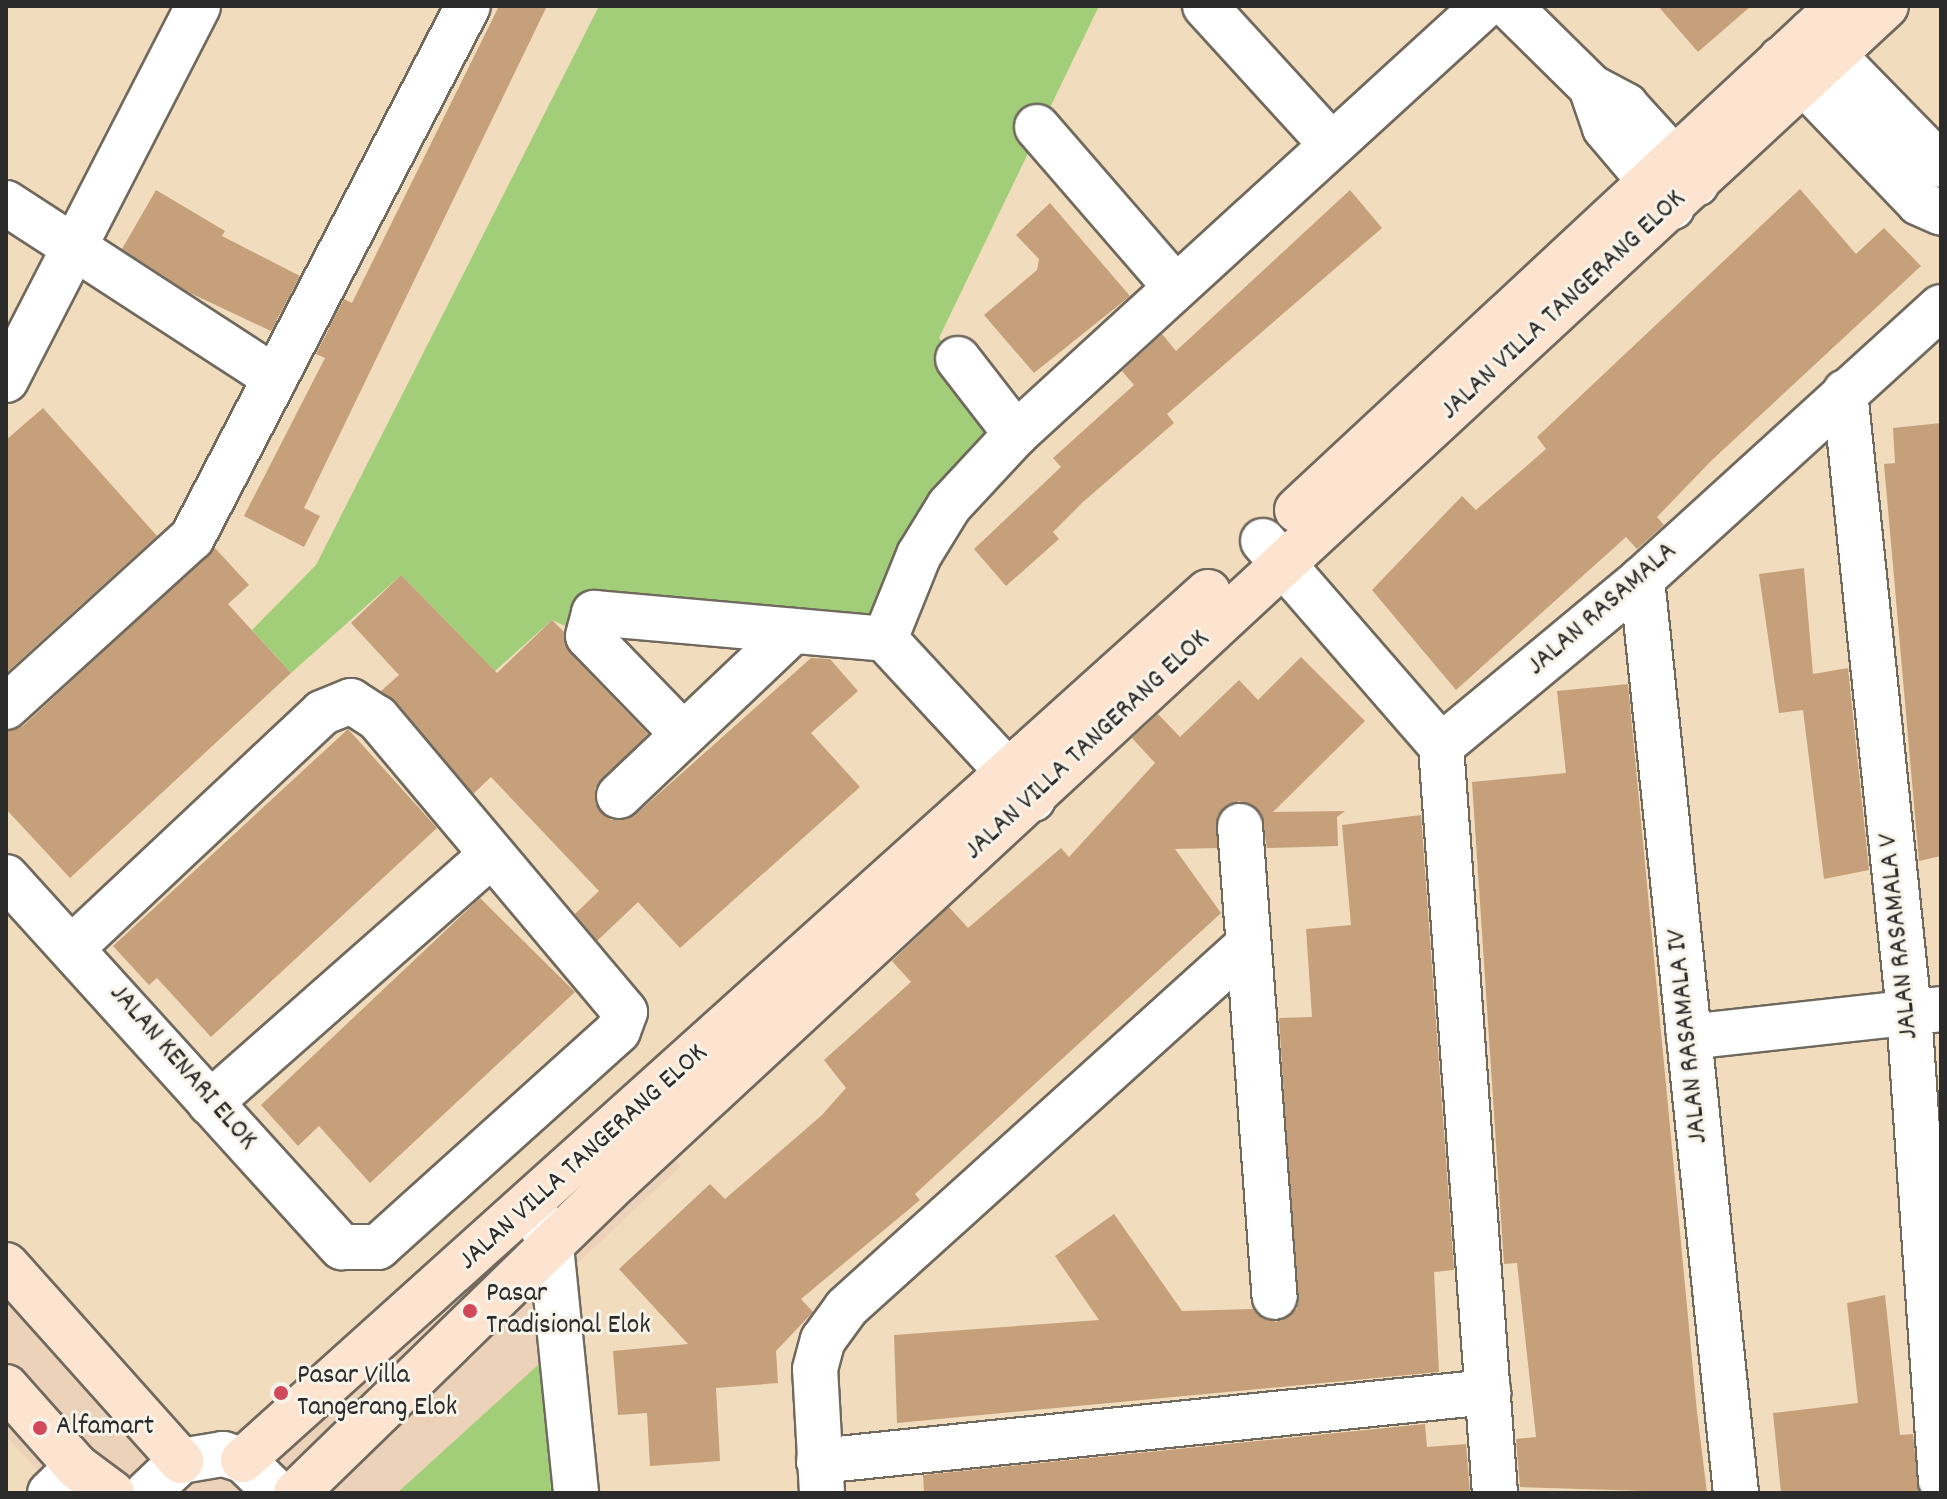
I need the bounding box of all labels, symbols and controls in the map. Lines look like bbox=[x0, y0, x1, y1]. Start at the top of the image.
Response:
street label: JALAN VILLA TANGERANG ELOK bbox=[1434, 184, 1694, 428]
street label: JALAN RASAMALA bbox=[1521, 536, 1685, 684]
street label: JALAN VILLA TANGERANG ELOK bbox=[958, 624, 1218, 868]
street label: JALAN RASAMALA V bbox=[1872, 831, 1928, 1041]
street label: JALAN RASAMALA IV bbox=[1661, 927, 1717, 1145]
street label: JALAN KENARI ELOK bbox=[101, 978, 263, 1158]
street label: JALAN VILLA TANGERANG ELOK bbox=[453, 1037, 715, 1279]
place label: Pasar Tradisional Elok bbox=[486, 1278, 651, 1344]
marker: Pasar Tradisional Elok bbox=[461, 1302, 479, 1320]
place label: Pasar Villa Tangerang Elok bbox=[297, 1360, 457, 1426]
marker: Pasar Villa Tangerang Elok bbox=[272, 1384, 290, 1402]
place label: Alfamart bbox=[56, 1411, 154, 1445]
marker: Alfamart bbox=[31, 1419, 49, 1437]

